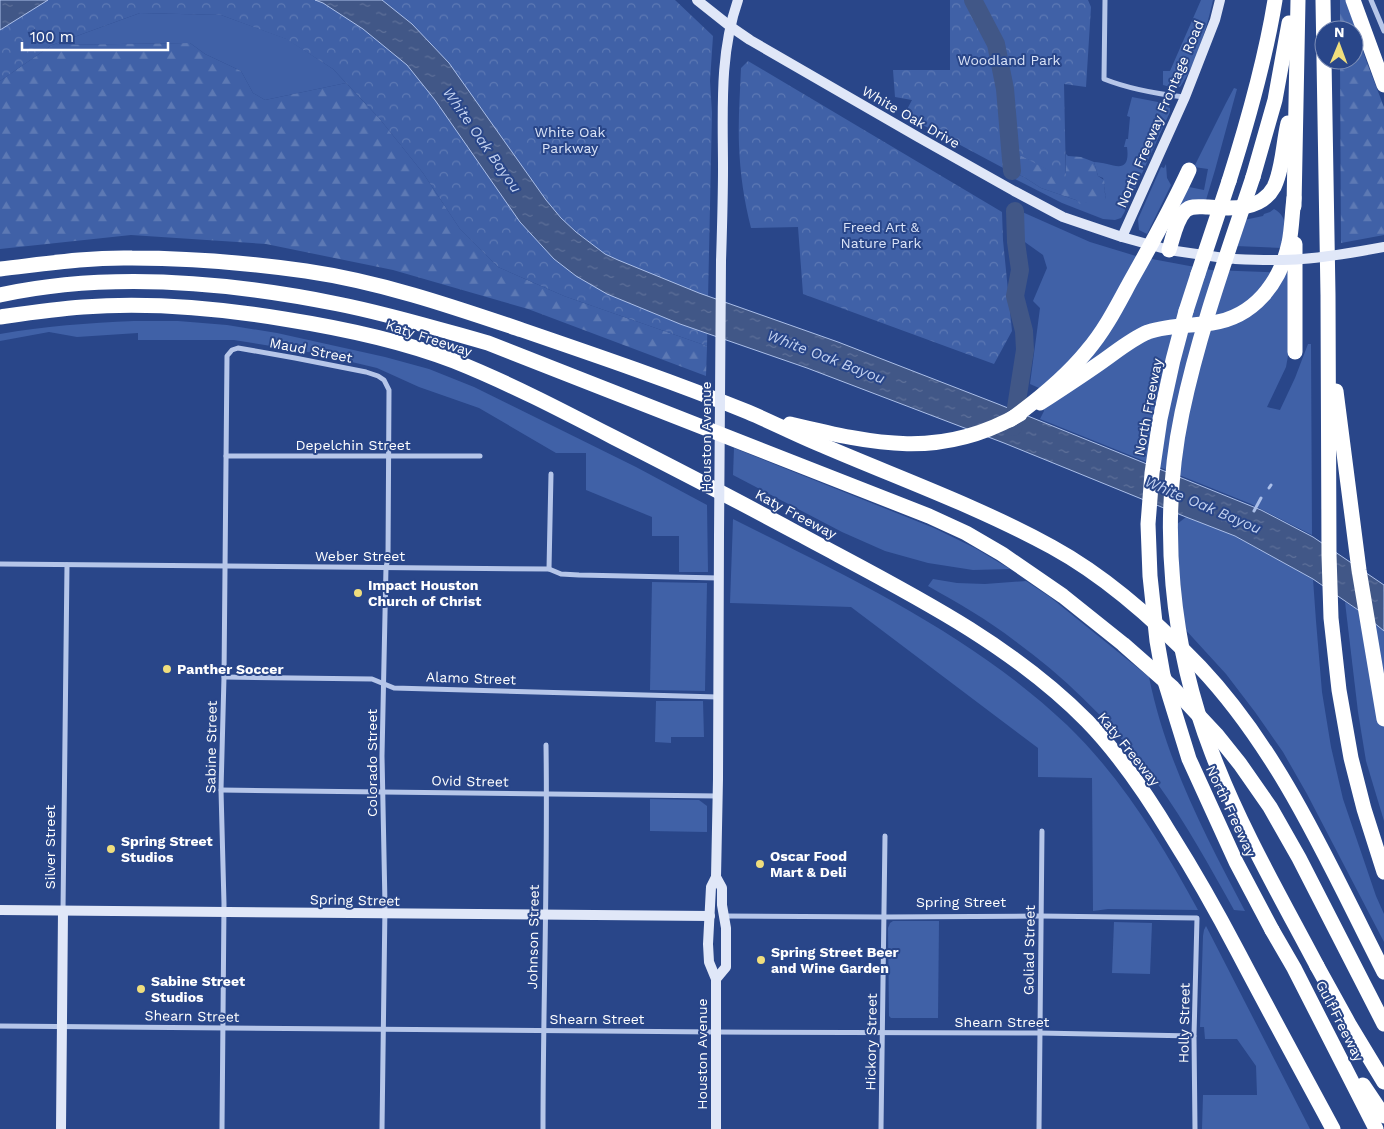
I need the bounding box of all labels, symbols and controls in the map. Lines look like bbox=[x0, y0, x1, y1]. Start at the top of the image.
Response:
street label: North Freeway Frontage Road bbox=[1113, 18, 1207, 210]
scale bar bbox=[22, 20, 169, 52]
north arrow bbox=[1314, 20, 1364, 70]
text: N bbox=[1334, 24, 1345, 40]
text: 100 m bbox=[30, 28, 74, 46]
park label: Woodland Park bbox=[957, 52, 1061, 68]
street label: White Oak Drive bbox=[859, 83, 963, 151]
water label: White Oak Bayou bbox=[439, 84, 525, 196]
park label: White Oak Parkway bbox=[535, 124, 606, 156]
park label: Freed Art & Nature Park bbox=[841, 219, 921, 251]
street label: Katy Freeway bbox=[384, 317, 475, 360]
water label: White Oak Bayou bbox=[765, 326, 887, 388]
street label: Maud Street bbox=[268, 334, 354, 366]
street label: North Freeway bbox=[1131, 356, 1165, 457]
street label: Houston Avenue bbox=[698, 381, 714, 493]
street label: Depelchin Street bbox=[295, 437, 411, 453]
water label: White Oak Bayou bbox=[1142, 472, 1264, 538]
street label: Katy Freeway bbox=[753, 486, 840, 543]
street label: Weber Street bbox=[315, 548, 405, 564]
place label: Impact Houston Church of Christ bbox=[368, 577, 481, 609]
marker: Impact Houston Church of Christ bbox=[352, 587, 364, 599]
place label: Panther Soccer bbox=[177, 661, 283, 677]
marker: Panther Soccer bbox=[161, 663, 173, 675]
street label: Alamo Street bbox=[426, 668, 516, 688]
street label: Sabine Street bbox=[202, 700, 220, 794]
street label: Colorado Street bbox=[364, 709, 380, 817]
street label: Katy Freeway bbox=[1094, 709, 1164, 790]
street label: North Freeway bbox=[1203, 763, 1259, 860]
street label: Ovid Street bbox=[431, 772, 509, 790]
street label: Silver Street bbox=[42, 805, 58, 889]
place label: Spring Street Studios bbox=[121, 833, 213, 865]
marker: Spring Street Studios bbox=[105, 843, 117, 855]
place label: Oscar Food Mart & Deli bbox=[770, 848, 847, 880]
marker: Oscar Food Mart & Deli bbox=[754, 858, 766, 870]
street label: Johnson Street bbox=[524, 884, 542, 990]
street label: Spring Street bbox=[310, 891, 400, 909]
street label: Spring Street bbox=[916, 894, 1006, 910]
street label: Goliad Street bbox=[1020, 905, 1038, 995]
place label: Spring Street Beer and Wine Garden bbox=[771, 944, 899, 976]
marker: Spring Street Beer and Wine Garden bbox=[755, 954, 767, 966]
place label: Sabine Street Studios bbox=[151, 973, 245, 1005]
street label: Gulf Freeway bbox=[1313, 978, 1368, 1065]
street label: Holly Street bbox=[1175, 982, 1193, 1063]
marker: Sabine Street Studios bbox=[135, 983, 147, 995]
street label: Hickory Street bbox=[862, 993, 880, 1091]
street label: Houston Avenue bbox=[694, 998, 710, 1110]
street label: Shearn Street bbox=[144, 1007, 240, 1025]
street label: Shearn Street bbox=[550, 1011, 645, 1027]
street label: Shearn Street bbox=[955, 1014, 1050, 1030]

